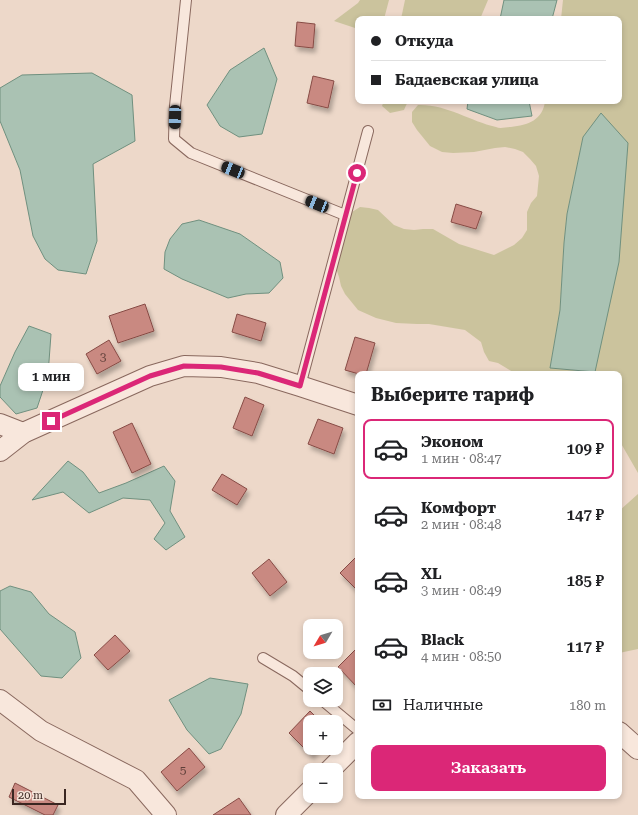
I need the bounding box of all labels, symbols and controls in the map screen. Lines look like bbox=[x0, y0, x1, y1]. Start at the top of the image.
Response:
text: Откуда bbox=[395, 32, 453, 50]
text: Бадаевская улица bbox=[395, 71, 539, 89]
car bbox=[169, 105, 181, 129]
car bbox=[220, 160, 246, 180]
route start bbox=[348, 164, 366, 182]
car bbox=[304, 194, 330, 214]
house number: 3 bbox=[100, 350, 107, 364]
callout: 1 мин bbox=[18, 363, 84, 391]
text: 1 мин bbox=[32, 369, 70, 384]
text: Выберите тариф bbox=[371, 384, 534, 405]
route end bbox=[42, 412, 60, 430]
icon: car bbox=[373, 431, 409, 467]
text: Эконом bbox=[421, 433, 483, 451]
text: 109 ₽ bbox=[567, 440, 604, 458]
text: 1 мин · 08:47 bbox=[421, 451, 502, 466]
icon: car bbox=[373, 497, 409, 533]
text: Комфорт bbox=[421, 499, 496, 517]
text: 147 ₽ bbox=[567, 506, 604, 524]
text: 2 мин · 08:48 bbox=[421, 517, 502, 532]
icon: car bbox=[373, 563, 409, 599]
text: XL bbox=[421, 565, 442, 583]
text: 185 ₽ bbox=[567, 572, 604, 590]
text: 3 мин · 08:49 bbox=[421, 583, 502, 598]
north arrow bbox=[303, 619, 343, 659]
map controls bbox=[303, 619, 343, 803]
icon: car bbox=[373, 629, 409, 665]
text: Black bbox=[421, 631, 464, 649]
text: 117 ₽ bbox=[567, 638, 604, 656]
text: 4 мин · 08:50 bbox=[421, 649, 502, 664]
button: layers bbox=[303, 667, 343, 707]
icon: cash bbox=[371, 694, 393, 716]
text: Наличные bbox=[403, 696, 483, 714]
text: 180 m bbox=[569, 698, 606, 713]
button: + bbox=[303, 715, 343, 755]
button: Заказать bbox=[371, 745, 606, 791]
house number: 5 bbox=[180, 763, 187, 777]
button: − bbox=[303, 763, 343, 803]
scale bar bbox=[12, 787, 66, 806]
text: 20 m bbox=[18, 789, 43, 802]

